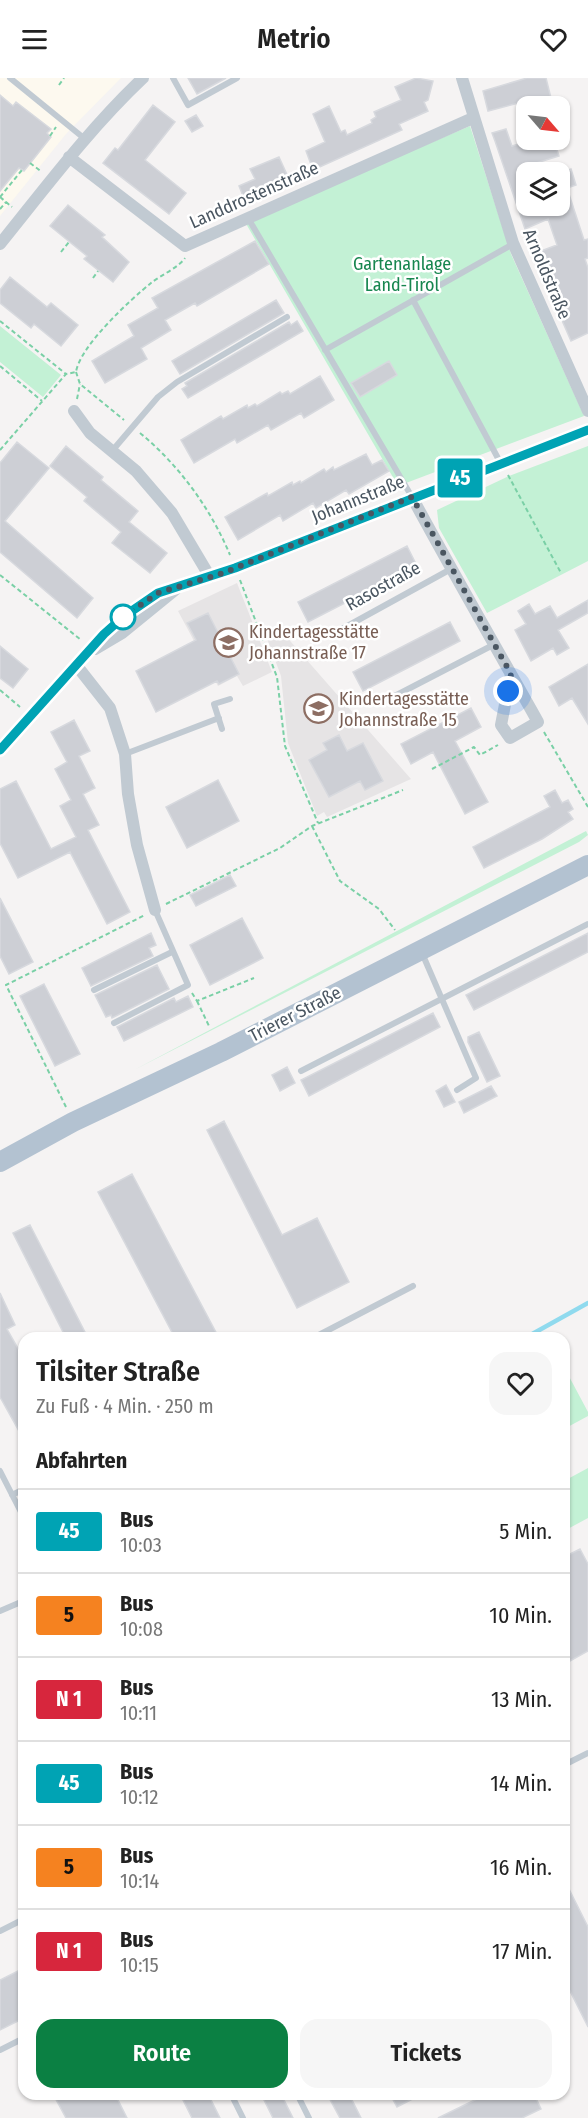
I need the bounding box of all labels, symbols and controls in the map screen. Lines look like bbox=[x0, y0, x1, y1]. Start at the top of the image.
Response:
icon: menu bbox=[18, 23, 51, 56]
text: Metrio bbox=[257, 23, 331, 55]
icon: heart bbox=[537, 23, 570, 56]
north arrow bbox=[516, 96, 570, 150]
map controls bbox=[516, 96, 570, 216]
street label: Landdrostenstraße bbox=[186, 157, 322, 233]
button: layers bbox=[516, 162, 570, 216]
street label: Arnoldstraße bbox=[518, 226, 576, 322]
park label: Gartenanlage Land-Tirol bbox=[353, 253, 451, 296]
line badge: 45 bbox=[433, 458, 487, 498]
text: 45 bbox=[450, 465, 470, 491]
street label: Johannstraße bbox=[308, 470, 408, 528]
street label: Rasostraße bbox=[342, 556, 424, 616]
unlabelled marker bbox=[110, 604, 136, 630]
place label: Kindertagesstätte Johannstraße 17 bbox=[249, 621, 379, 664]
school or university icon: Kindertagesstätte Johannstraße 17 bbox=[212, 626, 244, 658]
your location bbox=[493, 676, 523, 706]
place label: Kindertagesstätte Johannstraße 15 bbox=[339, 688, 469, 731]
school or university icon: Kindertagesstätte Johannstraße 15 bbox=[302, 693, 334, 725]
street label: Trierer Straße bbox=[245, 981, 345, 1047]
button: heart bbox=[489, 1352, 552, 1415]
text: Tilsiter Straße bbox=[36, 1355, 200, 1388]
text: Zu Fuß · 4 Min. · 250 m bbox=[36, 1394, 214, 1418]
text: Abfahrten bbox=[36, 1447, 127, 1474]
text: Bus bbox=[120, 1506, 153, 1533]
text: 45 bbox=[59, 1518, 79, 1544]
text: 5 Min. bbox=[499, 1518, 552, 1545]
text: 10:03 bbox=[120, 1533, 162, 1557]
text: Bus bbox=[120, 1590, 153, 1617]
text: 5 bbox=[64, 1602, 74, 1628]
text: 10 Min. bbox=[489, 1602, 552, 1629]
text: 10:08 bbox=[120, 1617, 163, 1641]
text: Bus bbox=[120, 1674, 153, 1701]
text: N 1 bbox=[56, 1686, 82, 1712]
text: 13 Min. bbox=[491, 1686, 552, 1713]
text: 10:11 bbox=[120, 1701, 157, 1725]
text: Bus bbox=[120, 1758, 153, 1785]
text: 45 bbox=[59, 1770, 79, 1796]
text: 14 Min. bbox=[490, 1770, 552, 1797]
text: 10:12 bbox=[120, 1785, 158, 1809]
text: Bus bbox=[120, 1842, 153, 1869]
text: 5 bbox=[64, 1854, 74, 1880]
text: 16 Min. bbox=[490, 1854, 552, 1881]
text: 10:14 bbox=[120, 1869, 159, 1893]
text: Bus bbox=[120, 1926, 153, 1953]
text: N 1 bbox=[56, 1938, 82, 1964]
text: 17 Min. bbox=[492, 1938, 552, 1965]
text: 10:15 bbox=[120, 1953, 159, 1977]
button: Route bbox=[36, 2019, 288, 2088]
button: Tickets bbox=[300, 2019, 552, 2088]

